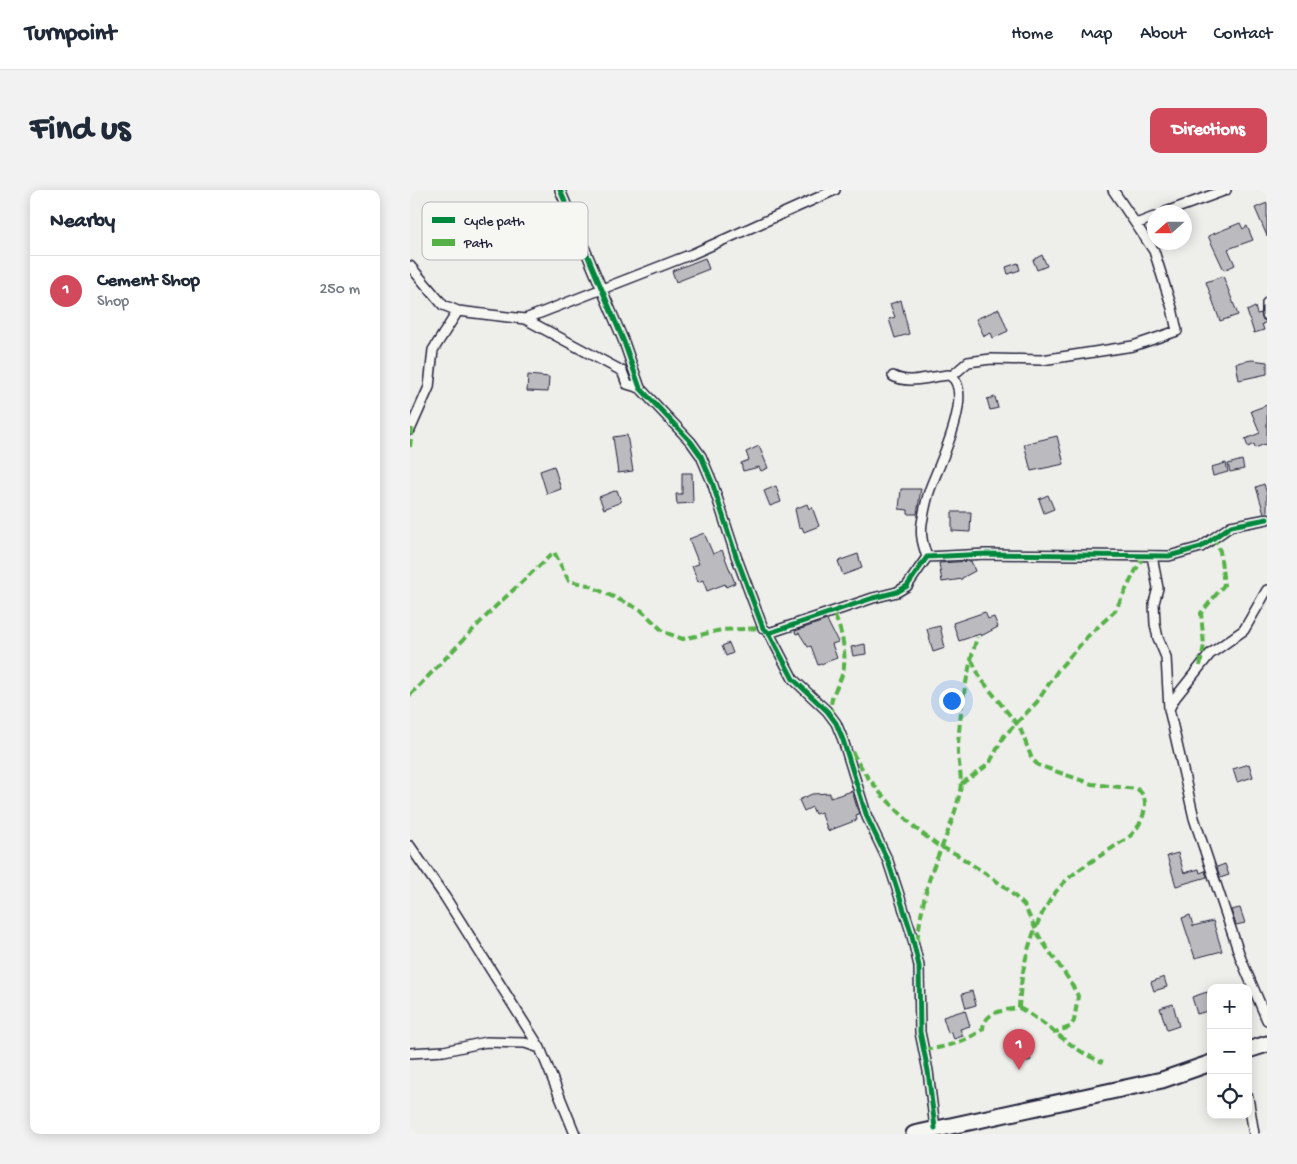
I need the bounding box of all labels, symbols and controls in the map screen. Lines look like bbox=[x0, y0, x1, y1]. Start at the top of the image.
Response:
text: Turnpoint bbox=[25, 20, 116, 49]
text: Home bbox=[1011, 24, 1053, 45]
text: Map bbox=[1081, 24, 1112, 45]
text: About bbox=[1140, 24, 1186, 45]
text: Contact bbox=[1214, 24, 1272, 45]
button: Directions bbox=[1150, 108, 1267, 153]
text: Find us bbox=[30, 110, 130, 151]
legend bbox=[422, 202, 588, 260]
north arrow bbox=[1147, 205, 1192, 250]
text: Nearby bbox=[50, 210, 115, 235]
text: Cycle path bbox=[464, 214, 525, 231]
text: Path bbox=[463, 236, 493, 253]
text: Cement Shop bbox=[97, 270, 200, 293]
text: 1 bbox=[63, 281, 69, 300]
text: 250 m bbox=[320, 281, 360, 300]
text: Shop bbox=[97, 293, 129, 312]
your location bbox=[939, 688, 965, 714]
map controls bbox=[1207, 984, 1252, 1119]
button: + bbox=[1207, 984, 1252, 1029]
pin: 1 bbox=[1003, 1029, 1035, 1070]
button: − bbox=[1207, 1029, 1252, 1074]
button: locate bbox=[1207, 1074, 1252, 1119]

